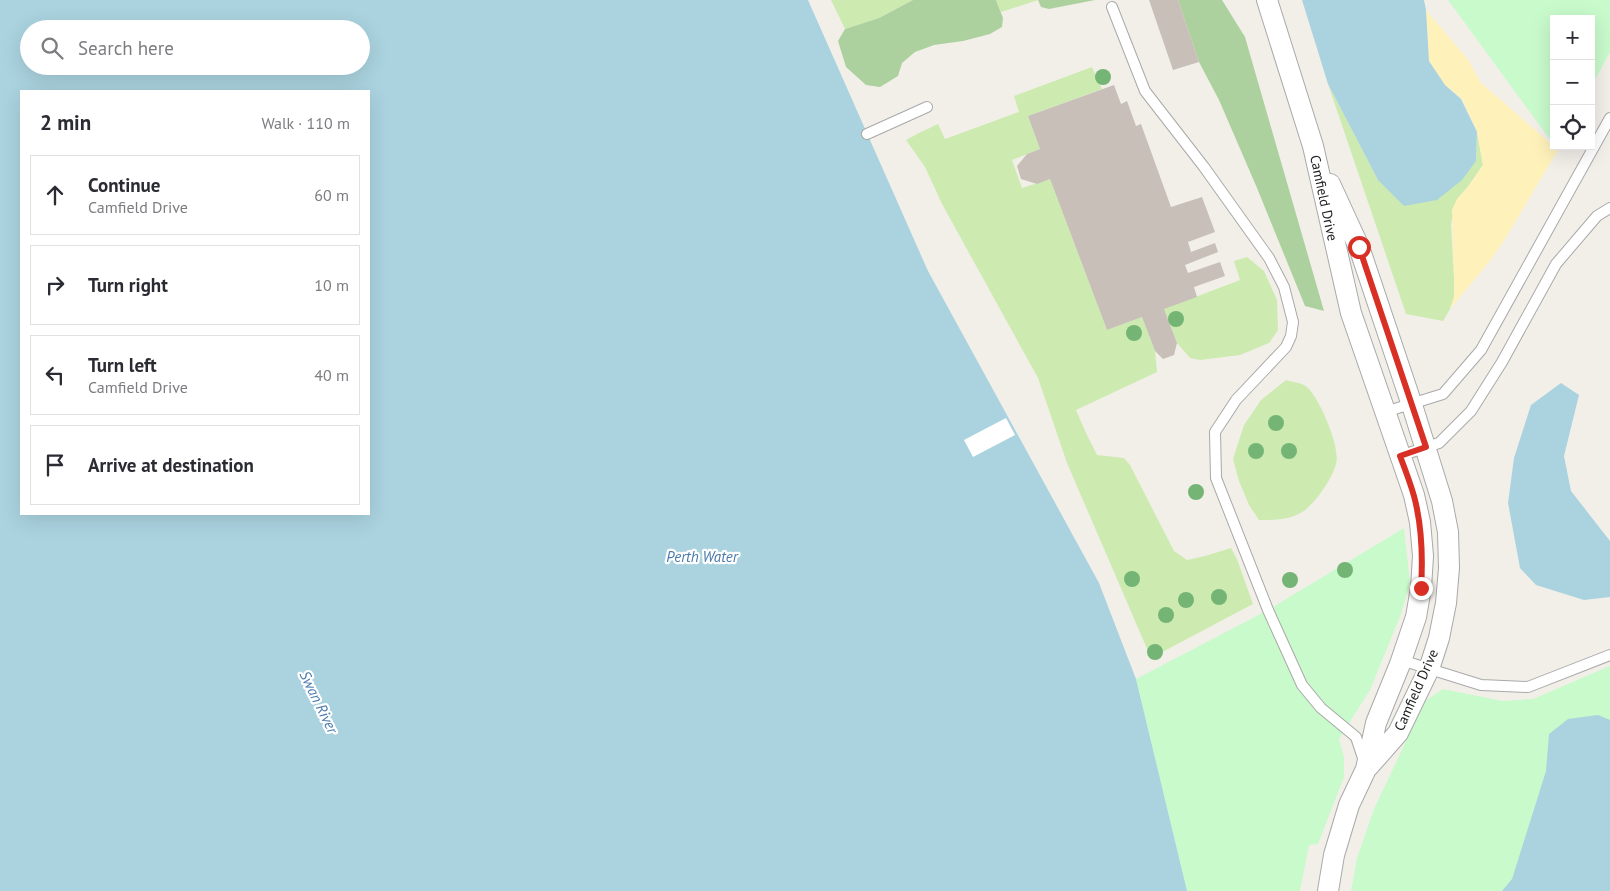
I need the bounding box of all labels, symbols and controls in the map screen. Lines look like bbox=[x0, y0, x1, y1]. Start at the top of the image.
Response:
map controls bbox=[1550, 15, 1595, 150]
button: + bbox=[1550, 15, 1595, 60]
search box bbox=[20, 20, 370, 75]
icon: search bbox=[38, 34, 66, 62]
text: Search here bbox=[78, 36, 174, 60]
button: − bbox=[1550, 60, 1595, 105]
button: locate bbox=[1550, 105, 1595, 150]
text: 2 min bbox=[40, 109, 91, 136]
text: Walk · 110 m bbox=[261, 113, 350, 133]
street label: Camfield Drive bbox=[1306, 153, 1342, 243]
text: Continue bbox=[88, 173, 160, 197]
icon: ahead bbox=[41, 181, 69, 209]
text: 60 m bbox=[314, 185, 349, 205]
text: Camfield Drive bbox=[88, 197, 188, 217]
route start bbox=[1348, 236, 1371, 259]
icon: right bbox=[41, 271, 69, 299]
text: Turn right bbox=[88, 273, 168, 297]
text: 10 m bbox=[314, 275, 349, 295]
text: Turn left bbox=[88, 353, 157, 377]
icon: left bbox=[41, 361, 69, 389]
text: 40 m bbox=[314, 365, 349, 385]
text: Camfield Drive bbox=[88, 377, 188, 397]
icon: arrive bbox=[41, 451, 69, 479]
text: Arrive at destination bbox=[88, 453, 254, 477]
water label: Perth Water bbox=[666, 547, 739, 566]
route end bbox=[1410, 577, 1433, 600]
street label: Camfield Drive bbox=[1390, 646, 1442, 734]
water label: Swan River bbox=[296, 668, 343, 737]

